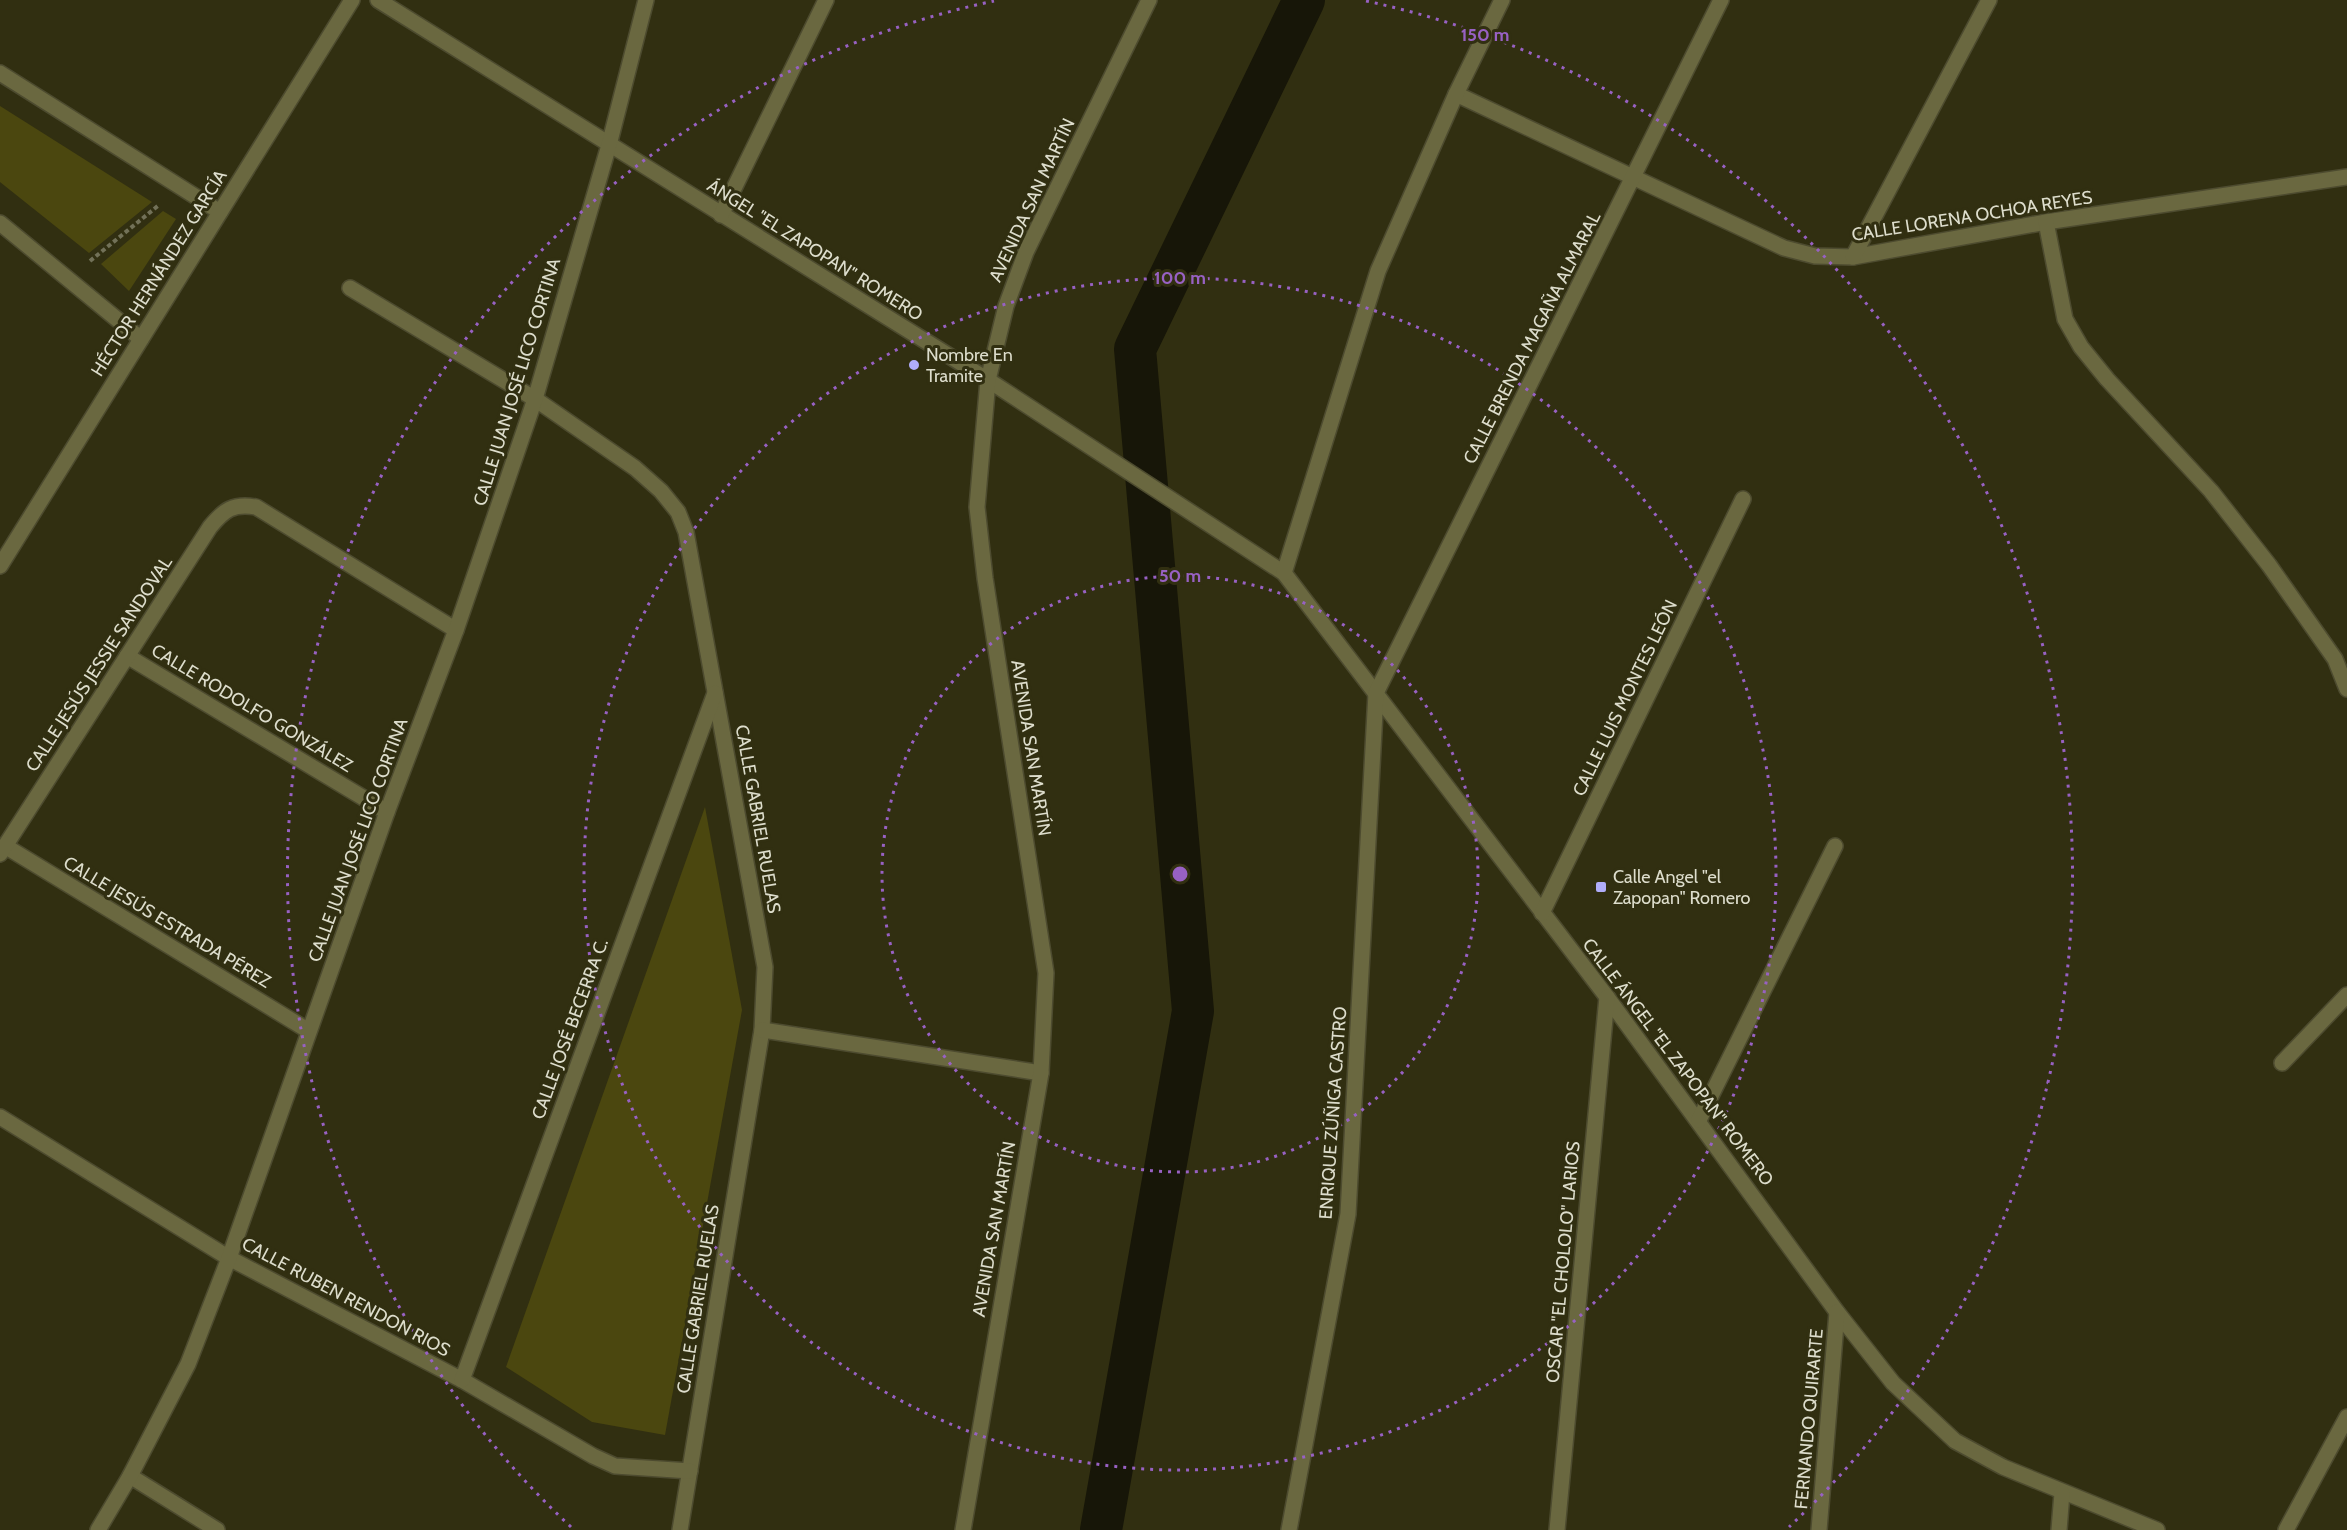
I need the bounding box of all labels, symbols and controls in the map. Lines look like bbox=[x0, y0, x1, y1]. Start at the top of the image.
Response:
text: 150 m bbox=[1461, 24, 1509, 46]
street label: AVENIDA SAN MARTÍN bbox=[984, 115, 1080, 285]
street label: HÉCTOR HERNÁNDEZ GARCÍA bbox=[86, 166, 232, 380]
street label: ÁNGEL "EL ZAPOPAN" ROMERO bbox=[703, 174, 927, 326]
street label: CALLE LORENA OCHOA REYES bbox=[1850, 186, 2094, 246]
street label: CALLE BRENDA MAGAÑA ALMARAL bbox=[1459, 208, 1605, 468]
street label: CALLE JUAN JOSÉ LICO CORTINA bbox=[469, 255, 565, 509]
text: 100 m bbox=[1154, 267, 1206, 289]
place label: Nombre En Tramite bbox=[926, 344, 1013, 387]
marker: Nombre En Tramite bbox=[907, 358, 921, 372]
street label: CALLE JESÚS JESSIE SANDOVAL bbox=[21, 552, 177, 776]
text: 50 m bbox=[1159, 565, 1201, 587]
street label: CALLE LUIS MONTES LEÓN bbox=[1568, 596, 1682, 800]
street label: CALLE RODOLFO GONZÁLEZ bbox=[148, 639, 357, 777]
street label: AVENIDA SAN MARTÍN bbox=[1006, 658, 1056, 838]
street label: CALLE JUAN JOSÉ LICO CORTINA bbox=[304, 715, 412, 965]
street label: CALLE GABRIEL RUELAS bbox=[731, 723, 785, 915]
street label: CALLE JESÚS ESTRADA PÉREZ bbox=[59, 851, 275, 993]
centre of rings bbox=[1170, 864, 1190, 884]
place label: Calle Angel "el Zapopan" Romero bbox=[1613, 866, 1750, 909]
marker: Calle Angel "el Zapopan" Romero bbox=[1594, 880, 1608, 894]
street label: CALLE ÁNGEL "EL ZAPOPAN" ROMERO bbox=[1578, 934, 1778, 1190]
street label: CALLE JOSÉ BECERRA C. bbox=[527, 936, 613, 1122]
street label: ENRIQUE ZÚÑIGA CASTRO bbox=[1315, 1006, 1351, 1220]
street label: AVENIDA SAN MARTÍN bbox=[968, 1139, 1020, 1319]
street label: OSCAR "EL CHOLOLO" LARIOS bbox=[1541, 1140, 1585, 1384]
street label: CALLE GABRIEL RUELAS bbox=[672, 1203, 724, 1395]
street label: CALLE RUBEN RENDON RIOS bbox=[238, 1233, 454, 1361]
street label: FERNANDO QUIRARTE bbox=[1790, 1328, 1828, 1510]

